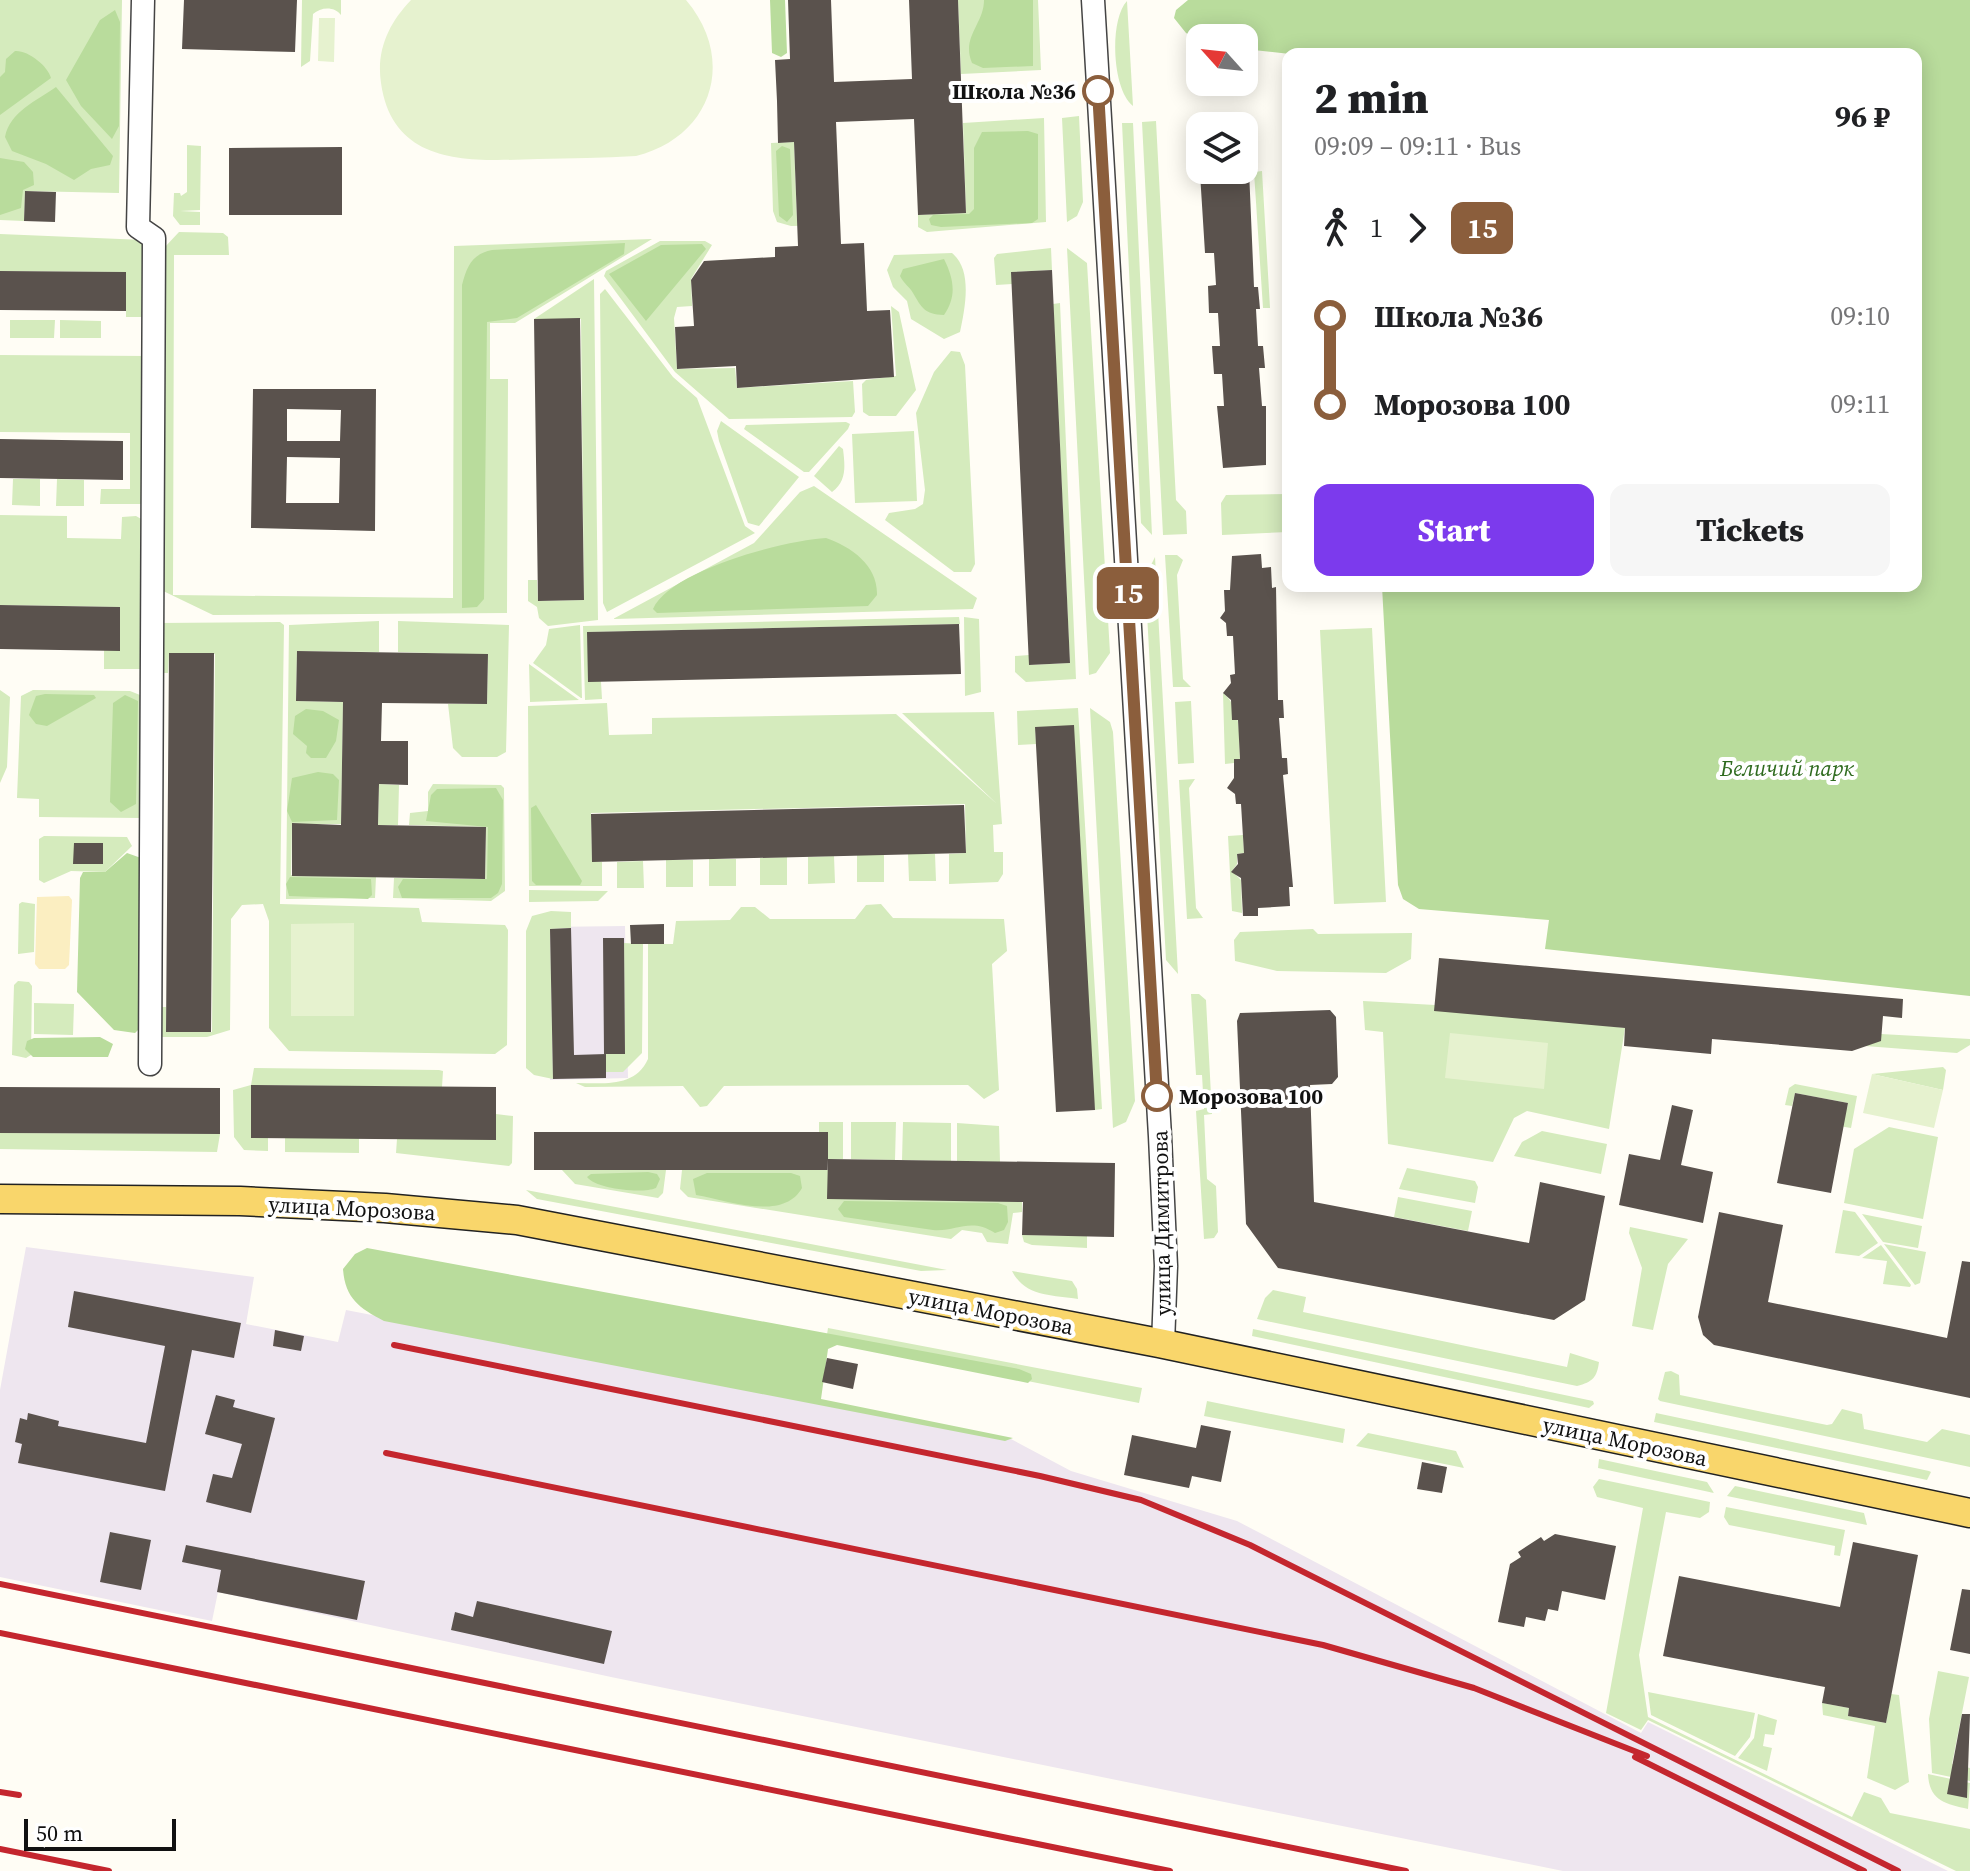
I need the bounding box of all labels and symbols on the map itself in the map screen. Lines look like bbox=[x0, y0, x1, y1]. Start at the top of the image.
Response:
north arrow bbox=[1186, 24, 1258, 96]
place label: Школа №36 bbox=[952, 76, 1076, 106]
marker: Школа №36 bbox=[1083, 76, 1113, 106]
line badge: 15 bbox=[1092, 567, 1164, 619]
park label: Беличий парк bbox=[1719, 753, 1854, 783]
marker: Морозова 100 bbox=[1142, 1081, 1172, 1111]
place label: Морозова 100 bbox=[1179, 1081, 1323, 1111]
street label: улица Димитрова bbox=[1144, 1129, 1178, 1316]
street label: улица Морозова bbox=[268, 1189, 437, 1227]
street label: улица Морозова bbox=[906, 1280, 1077, 1342]
street label: улица Морозова bbox=[1540, 1409, 1711, 1473]
scale bar bbox=[24, 1815, 176, 1851]

